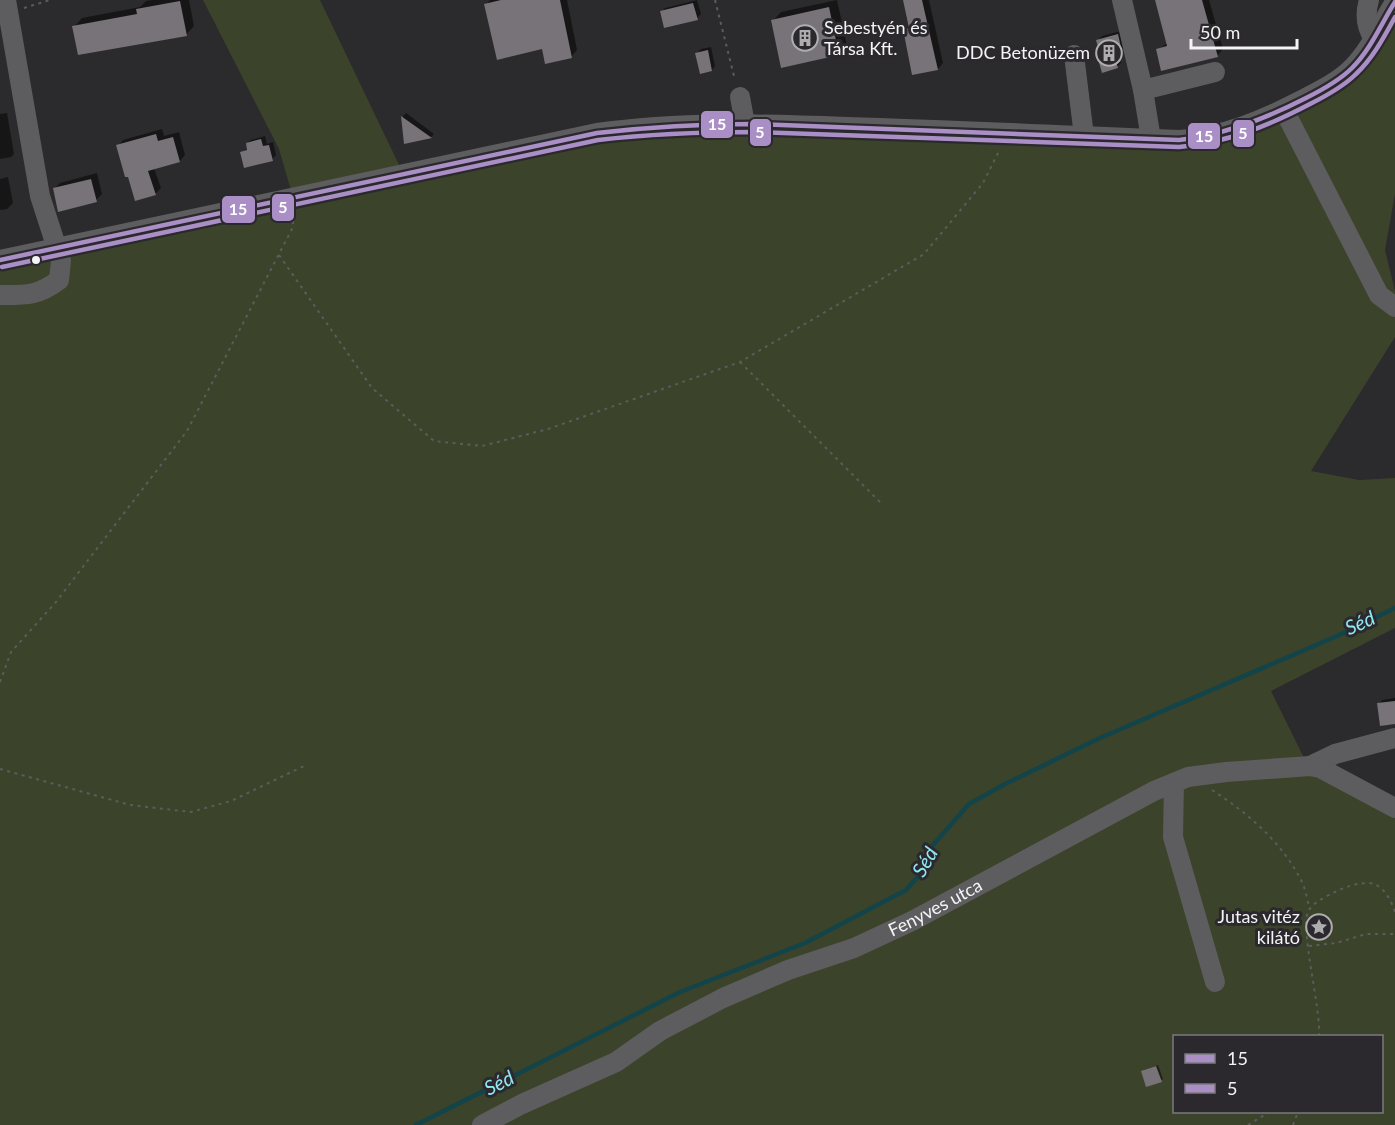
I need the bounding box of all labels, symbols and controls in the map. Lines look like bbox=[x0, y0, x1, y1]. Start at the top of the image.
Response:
scale bar bbox=[1191, 12, 1298, 50]
place label: Sebestyén és Társa Kft. bbox=[824, 16, 928, 59]
text: 50 m bbox=[1200, 21, 1240, 43]
building icon: Sebestyén és Társa Kft. bbox=[790, 23, 820, 53]
building icon: DDC Betonüzem bbox=[1094, 38, 1124, 68]
place label: DDC Betonüzem bbox=[956, 41, 1090, 63]
line badge: 15 bbox=[700, 110, 734, 139]
text: 15 bbox=[708, 114, 726, 133]
line badge: 5 bbox=[749, 118, 772, 147]
line badge: 5 bbox=[1232, 119, 1255, 148]
text: 5 bbox=[755, 122, 765, 141]
line badge: 15 bbox=[1187, 122, 1221, 150]
text: 5 bbox=[1238, 123, 1248, 142]
text: 15 bbox=[1195, 126, 1213, 145]
line badge: 5 bbox=[271, 193, 295, 222]
line badge: 15 bbox=[221, 195, 256, 224]
text: 5 bbox=[278, 197, 288, 216]
text: 15 bbox=[229, 199, 247, 218]
unlabelled marker bbox=[30, 254, 42, 266]
water label: Séd bbox=[1341, 605, 1379, 639]
water label: Séd bbox=[906, 842, 942, 881]
street label: Fenyves utca bbox=[884, 873, 986, 941]
place label: Jutas vitéz kilátó bbox=[1218, 905, 1300, 948]
place icon: Jutas vitéz kilátó bbox=[1304, 912, 1334, 942]
legend bbox=[1173, 1035, 1383, 1113]
text: 15 bbox=[1227, 1047, 1248, 1069]
water label: Séd bbox=[480, 1064, 518, 1100]
text: 5 bbox=[1227, 1077, 1237, 1099]

